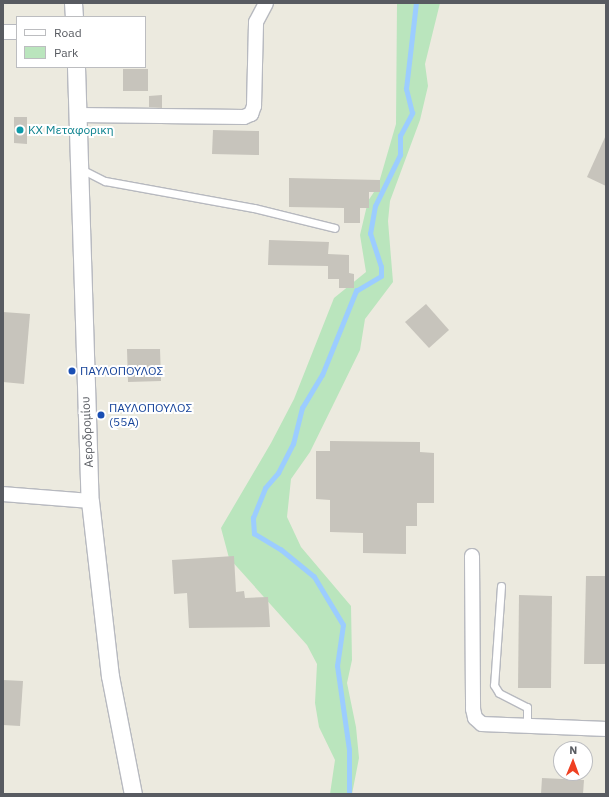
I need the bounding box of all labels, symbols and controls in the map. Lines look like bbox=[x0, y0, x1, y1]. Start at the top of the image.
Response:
legend bbox=[16, 16, 146, 68]
text: Road bbox=[54, 25, 82, 40]
text: Park bbox=[54, 45, 78, 60]
place label: ΚΧ Μεταφορικη bbox=[28, 123, 114, 137]
marker: ΚΧ Μεταφορικη bbox=[15, 125, 25, 135]
place label: ΠΑΥΛΟΠΟΥΛΟΣ bbox=[80, 364, 163, 378]
marker: ΠΑΥΛΟΠΟΥΛΟΣ bbox=[67, 366, 77, 376]
street label: Αεροδρομίου bbox=[78, 396, 96, 468]
place label: ΠΑΥΛΟΠΟΥΛΟΣ (55Α) bbox=[109, 401, 192, 429]
marker: ΠΑΥΛΟΠΟΥΛΟΣ (55Α) bbox=[96, 410, 106, 420]
north arrow bbox=[553, 741, 593, 781]
text: N bbox=[569, 743, 577, 757]

